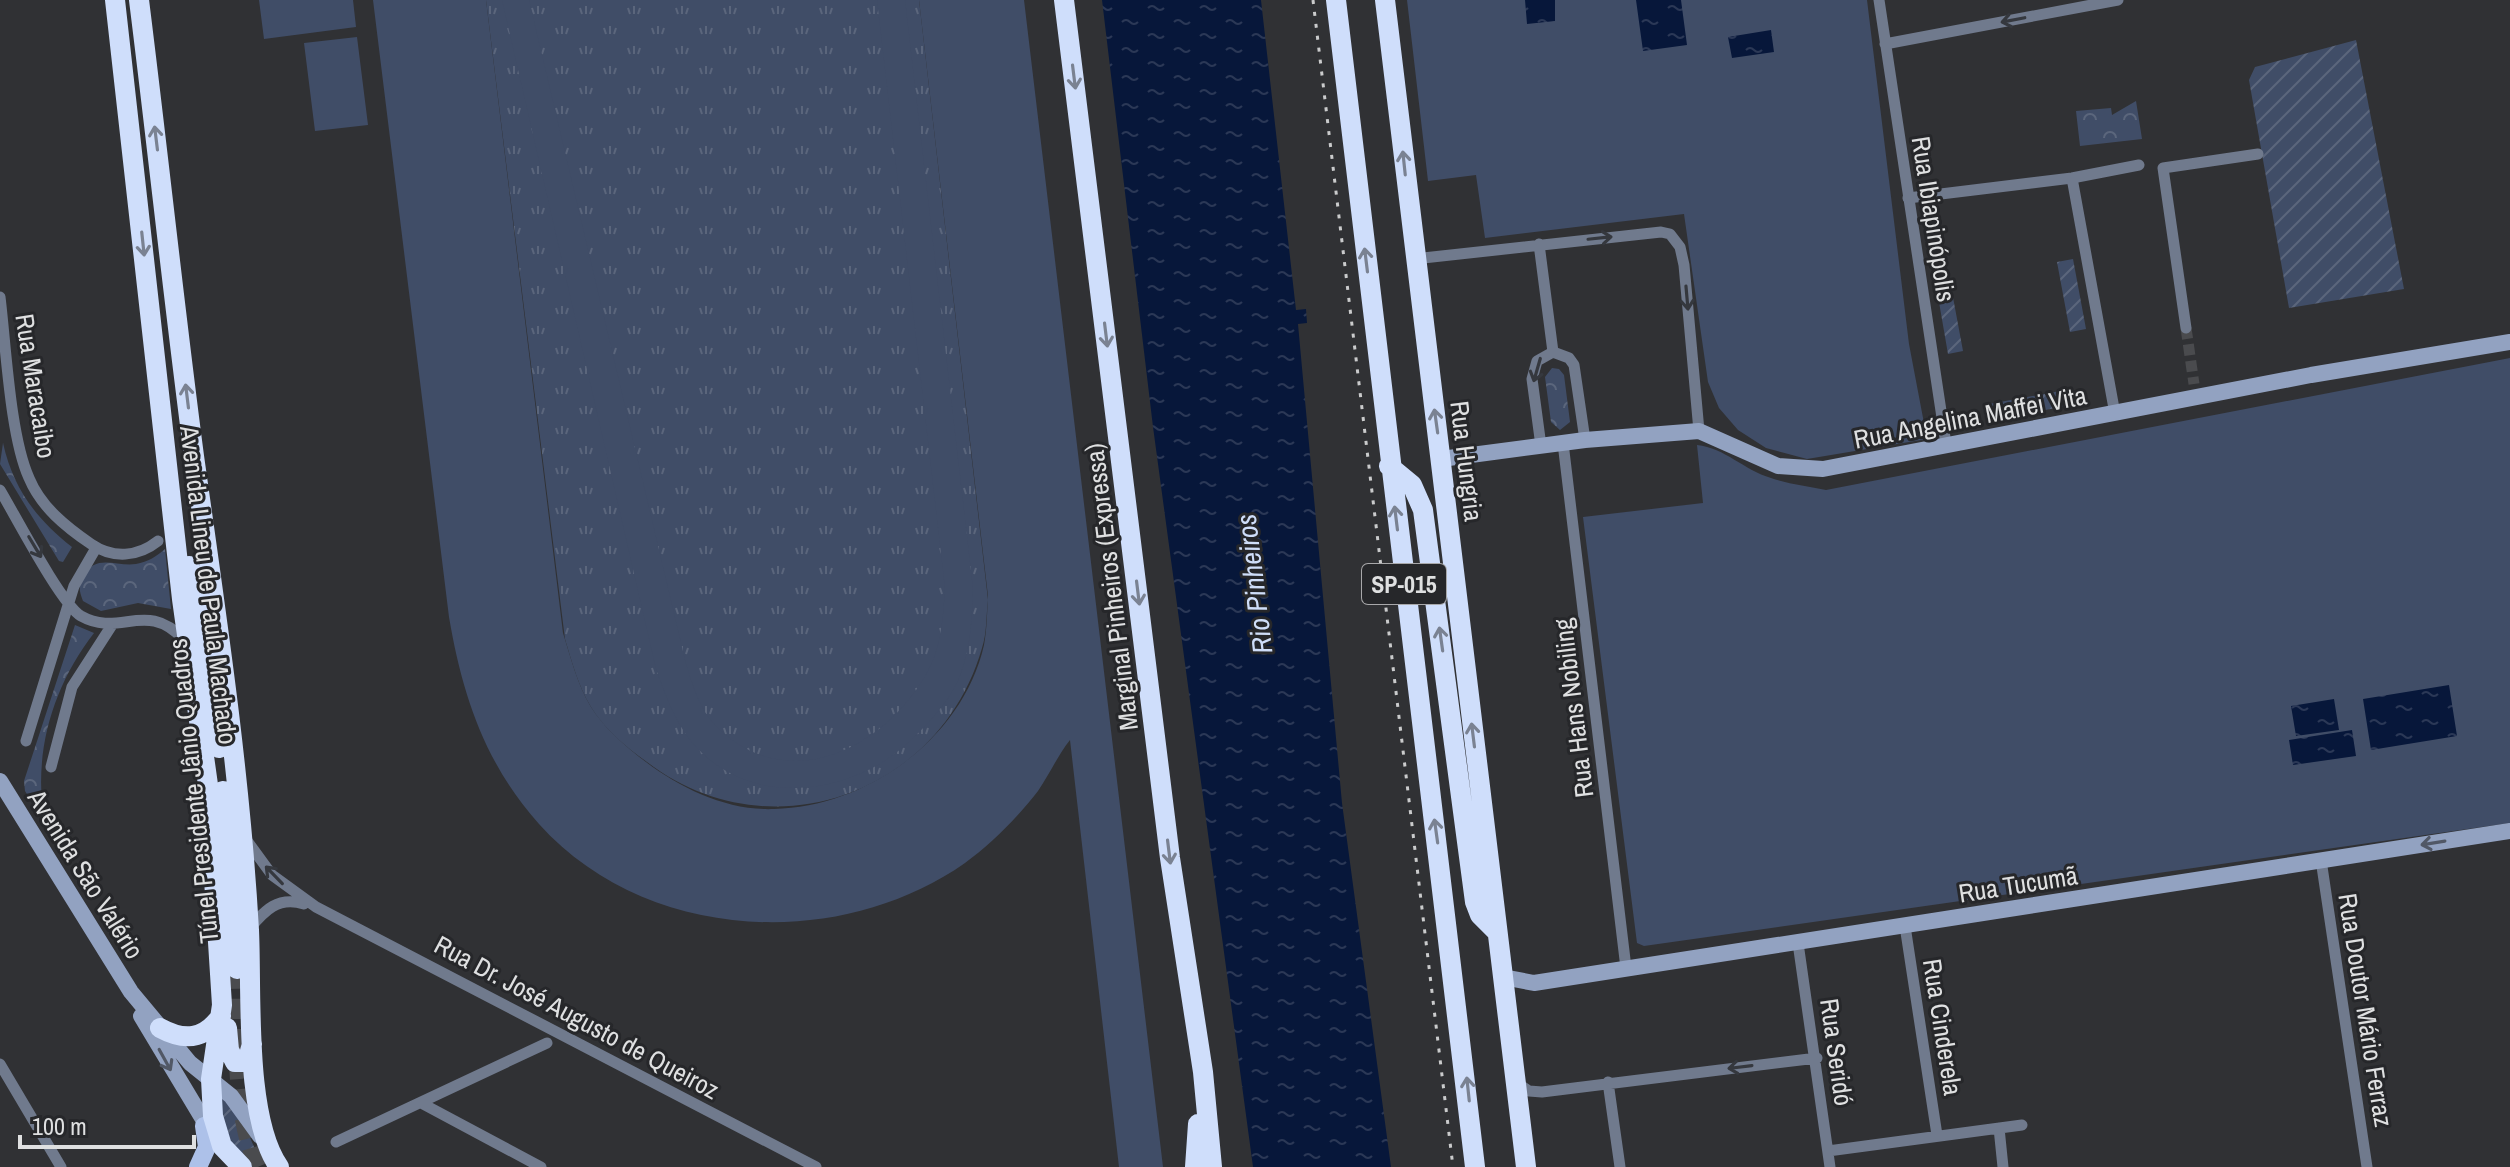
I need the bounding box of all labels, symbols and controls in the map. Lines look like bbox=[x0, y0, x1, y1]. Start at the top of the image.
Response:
one-way arrow bbox=[2001, 13, 2027, 28]
one-way arrow bbox=[1067, 64, 1082, 90]
one-way arrow bbox=[148, 126, 163, 151]
street label: Rua Ibiapinópolis bbox=[1904, 134, 1964, 304]
one-way arrow bbox=[1396, 150, 1411, 177]
one-way arrow bbox=[136, 230, 151, 257]
one-way arrow bbox=[1586, 230, 1613, 245]
one-way arrow bbox=[1358, 247, 1373, 274]
one-way arrow bbox=[1680, 284, 1695, 311]
street label: Rua Maracaibo bbox=[7, 311, 65, 461]
one-way arrow bbox=[1099, 322, 1114, 347]
one-way arrow bbox=[1529, 357, 1543, 382]
street label: Rua Angelina Maffei Vita bbox=[1851, 377, 2089, 457]
one-way arrow bbox=[179, 384, 194, 409]
street label: Rua Hungria bbox=[1442, 399, 1492, 523]
one-way arrow bbox=[1429, 408, 1444, 435]
street label: Avenida Lineu de Paula Machado bbox=[172, 423, 246, 746]
street label: Marginal Pinheiros (Expressa) bbox=[1076, 441, 1146, 733]
one-way arrow bbox=[1388, 505, 1403, 532]
water label: Rio Pinheiros bbox=[1227, 512, 1281, 656]
one-way arrow bbox=[27, 535, 43, 558]
road number: SP-015 bbox=[1362, 564, 1446, 604]
one-way arrow bbox=[1130, 580, 1145, 606]
street label: Rua Hans Nobiling bbox=[1545, 616, 1601, 800]
one-way arrow bbox=[1433, 626, 1448, 652]
street label: Túnel Presidente Jânio Quadros bbox=[160, 637, 226, 945]
one-way arrow bbox=[1466, 722, 1481, 749]
street label: Avenida São Valério bbox=[19, 782, 152, 965]
one-way arrow bbox=[1428, 819, 1443, 844]
one-way arrow bbox=[2421, 836, 2446, 851]
one-way arrow bbox=[1162, 838, 1177, 864]
street label: Rua Tucumã bbox=[1956, 857, 2080, 911]
one-way arrow bbox=[264, 865, 283, 885]
street label: Rua Doutor Mário Ferraz bbox=[2330, 891, 2402, 1129]
street label: Rua Dr. José Augusto de Queiroz bbox=[429, 927, 725, 1107]
street label: Rua Cinderela bbox=[1915, 956, 1971, 1098]
street label: Rua Seridó bbox=[1812, 996, 1862, 1108]
one-way arrow bbox=[158, 1048, 173, 1072]
one-way arrow bbox=[1728, 1060, 1753, 1075]
one-way arrow bbox=[1460, 1076, 1475, 1103]
scale bar bbox=[20, 1099, 194, 1149]
text: 100 m bbox=[32, 1110, 87, 1142]

